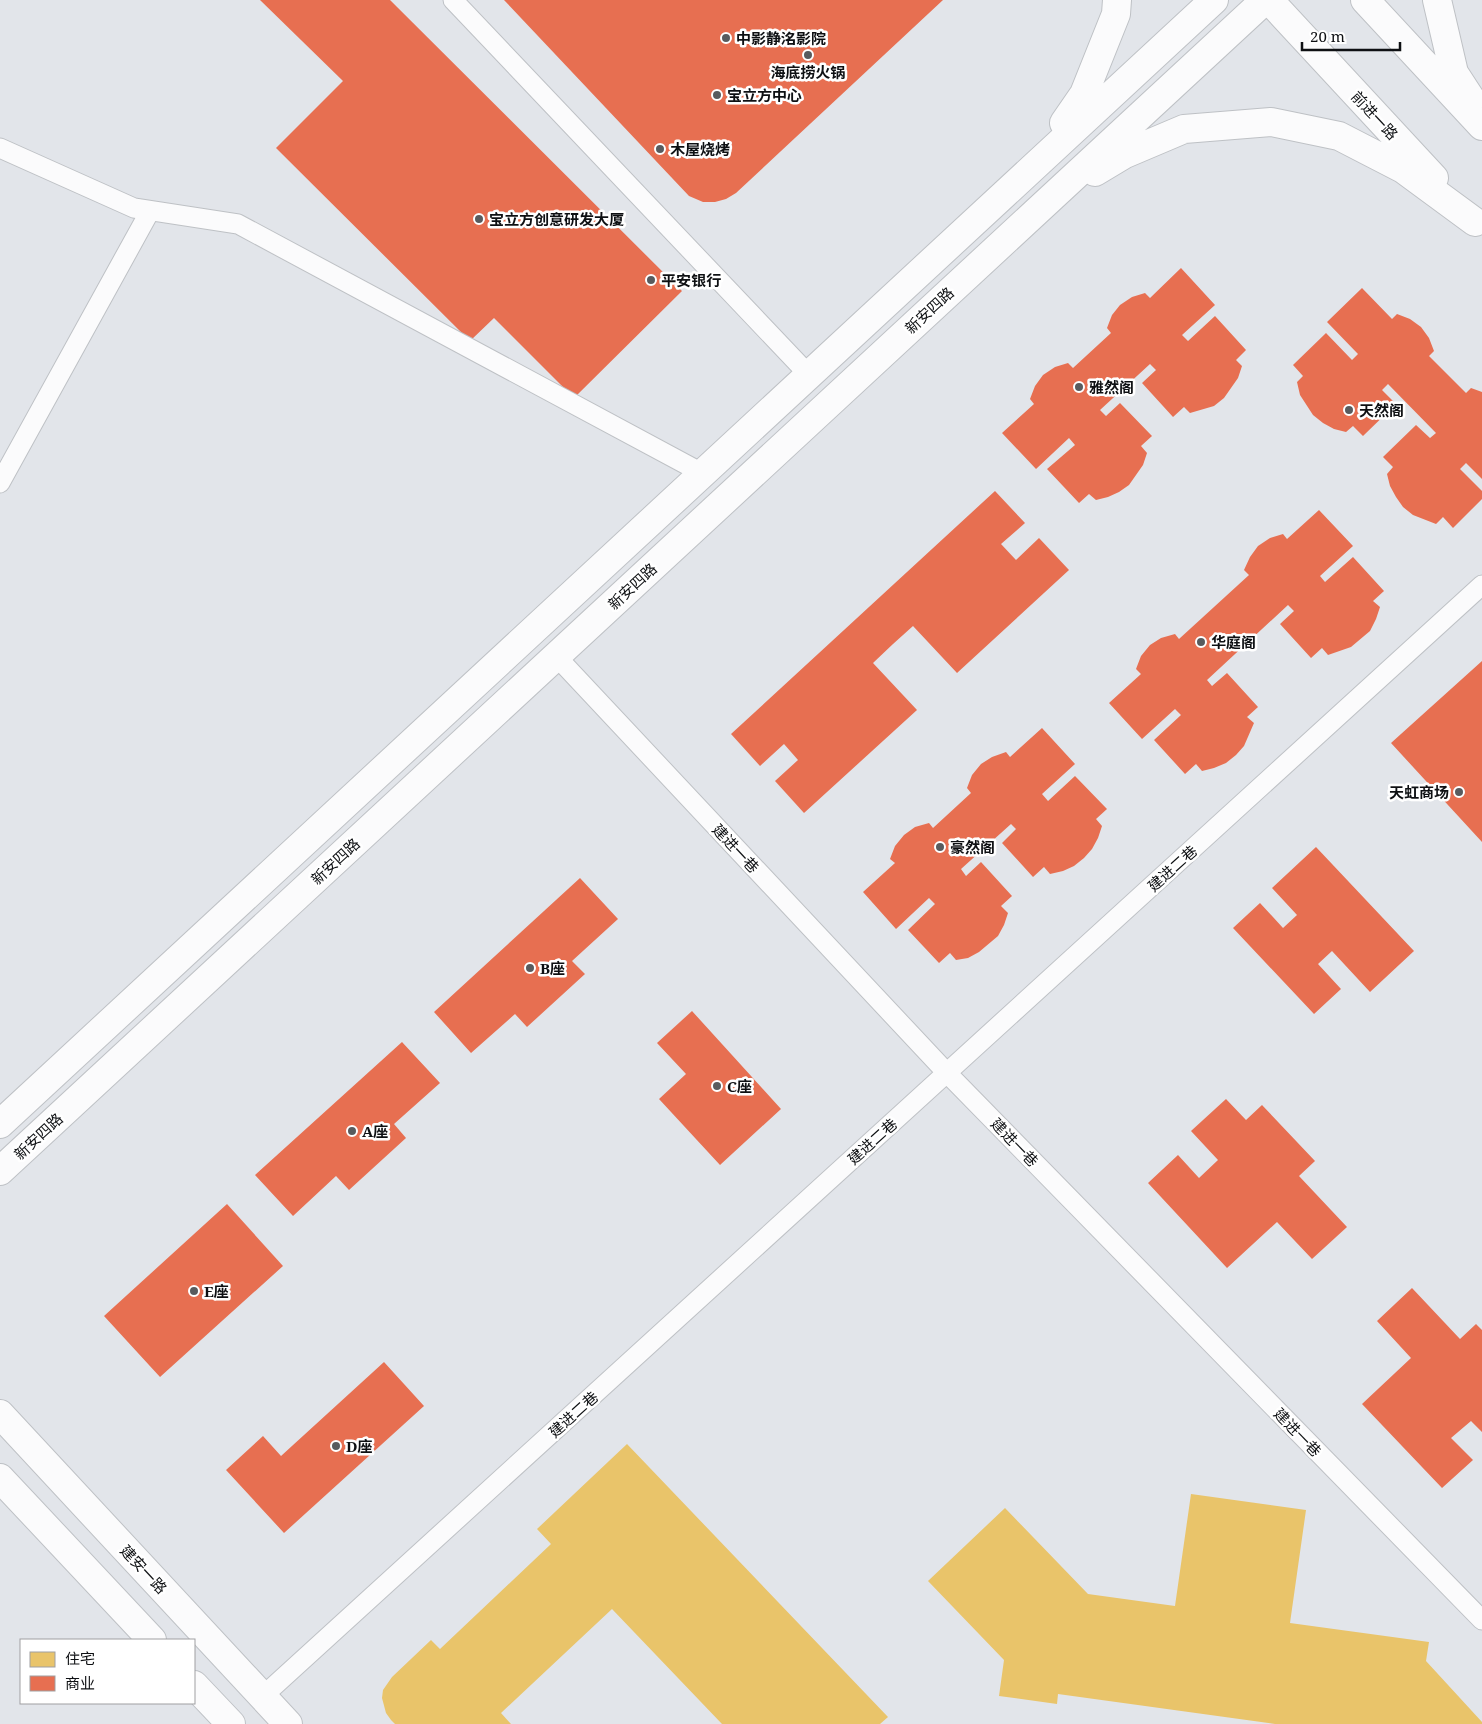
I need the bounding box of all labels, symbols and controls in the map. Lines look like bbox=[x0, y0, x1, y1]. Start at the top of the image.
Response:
scale bar bbox=[1302, 20, 1400, 52]
text: 20 m bbox=[1310, 26, 1345, 46]
place label: 中影静洺影院 bbox=[736, 28, 826, 48]
marker: 中影静洺影院 bbox=[720, 32, 732, 44]
marker: 海底捞火锅 bbox=[802, 49, 814, 61]
place label: 海底捞火锅 bbox=[770, 62, 846, 82]
place label: 宝立方中心 bbox=[727, 85, 802, 105]
street label: 前进一路 bbox=[1347, 86, 1403, 144]
marker: 宝立方中心 bbox=[711, 89, 723, 101]
place label: 木屋烧烤 bbox=[670, 139, 730, 159]
marker: 木屋烧烤 bbox=[654, 143, 666, 155]
place label: 宝立方创意研发大厦 bbox=[489, 209, 624, 229]
marker: 宝立方创意研发大厦 bbox=[473, 213, 485, 225]
place label: 平安银行 bbox=[661, 270, 721, 290]
marker: 平安银行 bbox=[645, 274, 657, 286]
street label: 新安四路 bbox=[900, 282, 958, 338]
place label: 雅然阁 bbox=[1089, 377, 1134, 397]
marker: 雅然阁 bbox=[1073, 381, 1085, 393]
place label: 天然阁 bbox=[1359, 400, 1404, 420]
marker: 天然阁 bbox=[1343, 404, 1355, 416]
street label: 新安四路 bbox=[603, 558, 661, 614]
place label: 华庭阁 bbox=[1211, 632, 1256, 652]
marker: 华庭阁 bbox=[1195, 636, 1207, 648]
place label: 天虹商场 bbox=[1389, 782, 1449, 802]
marker: 天虹商场 bbox=[1453, 786, 1465, 798]
street label: 建进一巷 bbox=[708, 819, 764, 877]
street label: 新安四路 bbox=[306, 833, 364, 889]
place label: 豪然阁 bbox=[950, 837, 995, 857]
street label: 建进二巷 bbox=[1143, 840, 1201, 896]
marker: 豪然阁 bbox=[934, 841, 946, 853]
place label: B座 bbox=[540, 958, 565, 978]
marker: B座 bbox=[524, 962, 536, 974]
place label: C座 bbox=[727, 1076, 752, 1096]
marker: C座 bbox=[711, 1080, 723, 1092]
street label: 新安四路 bbox=[9, 1108, 67, 1164]
street label: 建进二巷 bbox=[843, 1113, 901, 1169]
street label: 建进一巷 bbox=[987, 1113, 1043, 1171]
place label: A座 bbox=[362, 1121, 388, 1141]
marker: A座 bbox=[346, 1125, 358, 1137]
place label: E座 bbox=[204, 1281, 229, 1301]
marker: E座 bbox=[188, 1285, 200, 1297]
street label: 建进二巷 bbox=[544, 1386, 602, 1442]
street label: 建进一巷 bbox=[1270, 1403, 1326, 1461]
place label: D座 bbox=[346, 1436, 373, 1456]
marker: D座 bbox=[330, 1440, 342, 1452]
street label: 建安一路 bbox=[116, 1540, 172, 1598]
legend bbox=[20, 1639, 195, 1704]
text: 住宅 bbox=[65, 1648, 95, 1668]
text: 商业 bbox=[65, 1673, 95, 1693]

